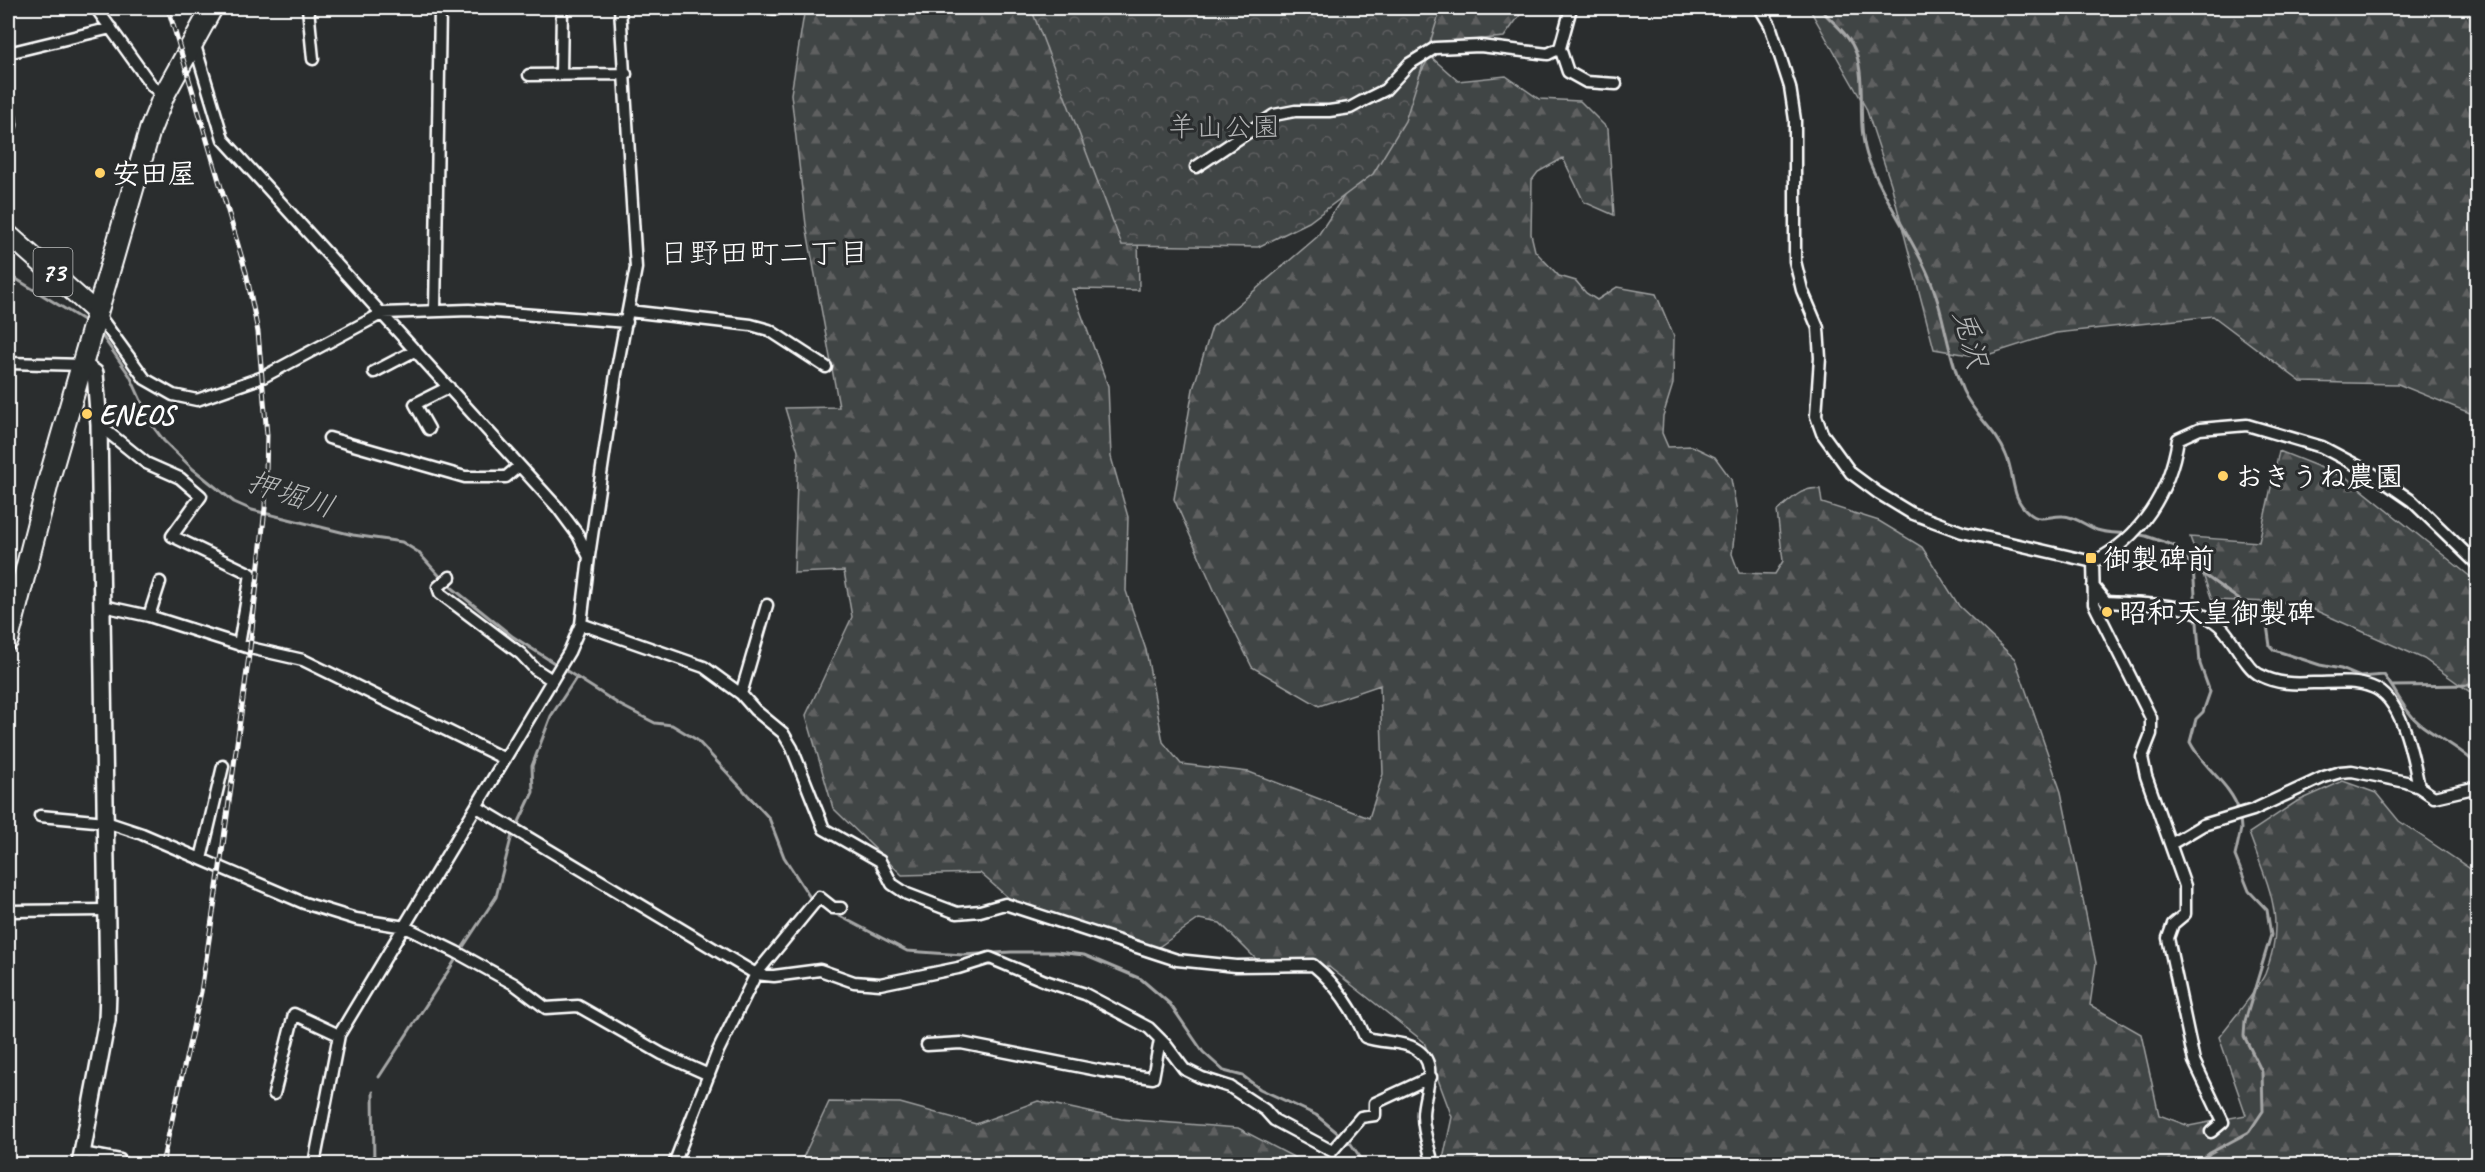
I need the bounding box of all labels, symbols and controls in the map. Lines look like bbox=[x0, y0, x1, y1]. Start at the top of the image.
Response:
park label: 羊山公園 bbox=[1168, 109, 1280, 144]
place label: 安田屋 bbox=[112, 156, 196, 191]
marker: 安田屋 bbox=[93, 166, 107, 180]
district label: 日野田町二丁目 bbox=[659, 234, 869, 272]
road number: 73 bbox=[34, 248, 72, 296]
water label: 兎沢 bbox=[1945, 305, 1997, 374]
place label: ENEOS bbox=[99, 397, 178, 432]
marker: ENEOS bbox=[80, 407, 94, 421]
place label: おきうね農園 bbox=[2235, 459, 2403, 494]
water label: 押堀川 bbox=[242, 462, 340, 526]
marker: おきうね農園 bbox=[2216, 469, 2230, 483]
place label: 御製碑前 bbox=[2103, 541, 2215, 576]
marker: 御製碑前 bbox=[2084, 551, 2098, 565]
place label: 昭和天皇御製碑 bbox=[2119, 595, 2315, 630]
marker: 昭和天皇御製碑 bbox=[2100, 605, 2114, 619]

